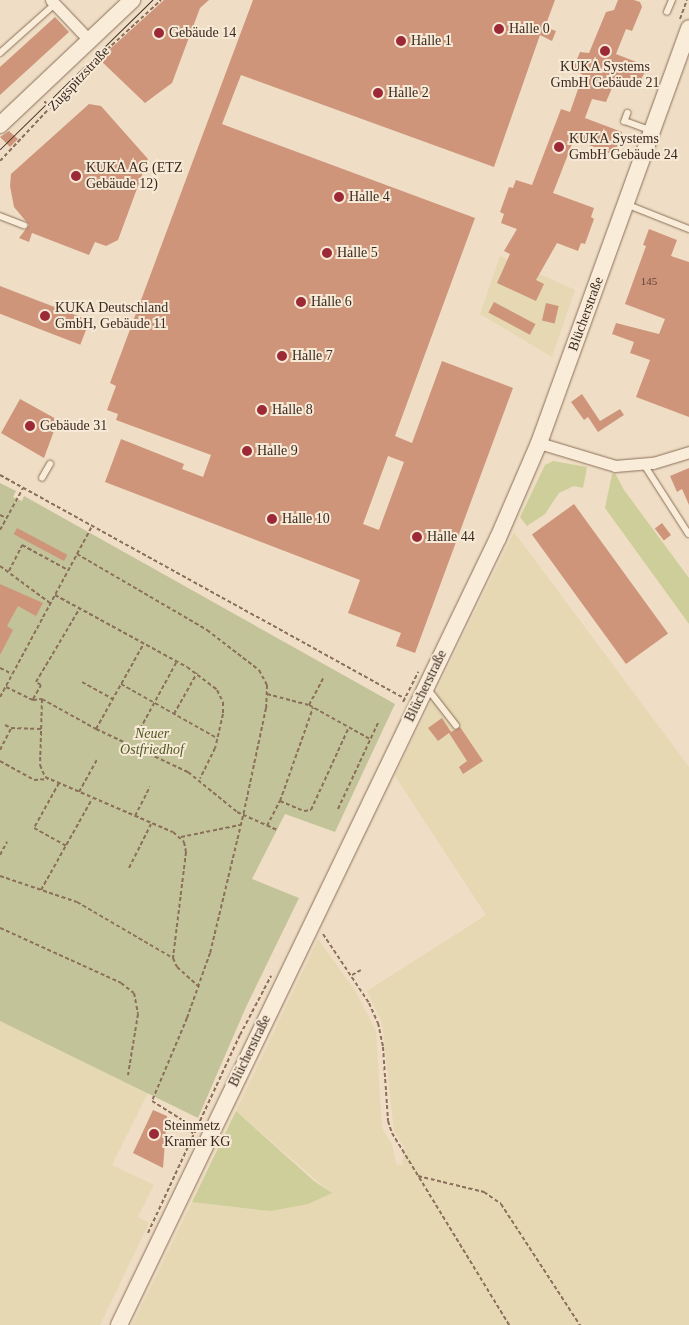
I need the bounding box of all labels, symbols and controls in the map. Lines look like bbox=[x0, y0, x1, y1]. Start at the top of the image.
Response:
place label: Halle 0 bbox=[509, 21, 550, 37]
marker: Halle 0 bbox=[493, 23, 505, 35]
place label: Gebäude 14 bbox=[169, 25, 236, 41]
marker: Gebäude 14 bbox=[153, 27, 165, 39]
place label: Halle 1 bbox=[411, 33, 452, 49]
marker: Halle 1 bbox=[395, 35, 407, 47]
street label: Zugspitzstraße bbox=[45, 43, 113, 115]
marker: KUKA Systems GmbH Gebäude 21 bbox=[599, 45, 611, 57]
place label: KUKA Systems GmbH Gebäude 21 bbox=[551, 59, 659, 92]
place label: Halle 2 bbox=[388, 85, 429, 101]
marker: Halle 2 bbox=[372, 87, 384, 99]
place label: KUKA Systems GmbH Gebäude 24 bbox=[569, 131, 678, 164]
marker: KUKA Systems GmbH Gebäude 24 bbox=[553, 141, 565, 153]
place label: KUKA AG (ETZ Gebäude 12) bbox=[86, 160, 184, 192]
marker: KUKA AG (ETZ Gebäude 12) bbox=[70, 170, 82, 182]
place label: Halle 4 bbox=[349, 189, 390, 205]
marker: Halle 4 bbox=[333, 191, 345, 203]
place label: Halle 5 bbox=[337, 245, 378, 261]
marker: Halle 5 bbox=[321, 247, 333, 259]
house number: 145 bbox=[641, 274, 657, 288]
street label: Blücherstraße bbox=[565, 275, 607, 353]
place label: Halle 6 bbox=[311, 294, 352, 310]
marker: Halle 6 bbox=[295, 296, 307, 308]
place label: KUKA Deutschland GmbH, Gebäude 11 bbox=[55, 300, 169, 332]
marker: KUKA Deutschland GmbH, Gebäude 11 bbox=[39, 310, 51, 322]
place label: Halle 7 bbox=[292, 348, 333, 364]
marker: Halle 7 bbox=[276, 350, 288, 362]
place label: Halle 8 bbox=[272, 402, 313, 418]
marker: Halle 8 bbox=[256, 404, 268, 416]
place label: Gebäude 31 bbox=[40, 418, 107, 434]
marker: Gebäude 31 bbox=[24, 420, 36, 432]
place label: Halle 9 bbox=[257, 443, 298, 459]
marker: Halle 9 bbox=[241, 445, 253, 457]
place label: Halle 10 bbox=[282, 511, 330, 527]
marker: Halle 10 bbox=[266, 513, 278, 525]
place label: Halle 44 bbox=[427, 529, 475, 545]
marker: Halle 44 bbox=[411, 531, 423, 543]
street label: Blücherstraße bbox=[401, 647, 451, 725]
park label: Neuer Ostfriedhof bbox=[120, 726, 184, 759]
street label: Blücherstraße bbox=[225, 1012, 275, 1090]
place label: Steinmetz Kramer KG bbox=[164, 1118, 230, 1150]
marker: Steinmetz Kramer KG bbox=[148, 1128, 160, 1140]

